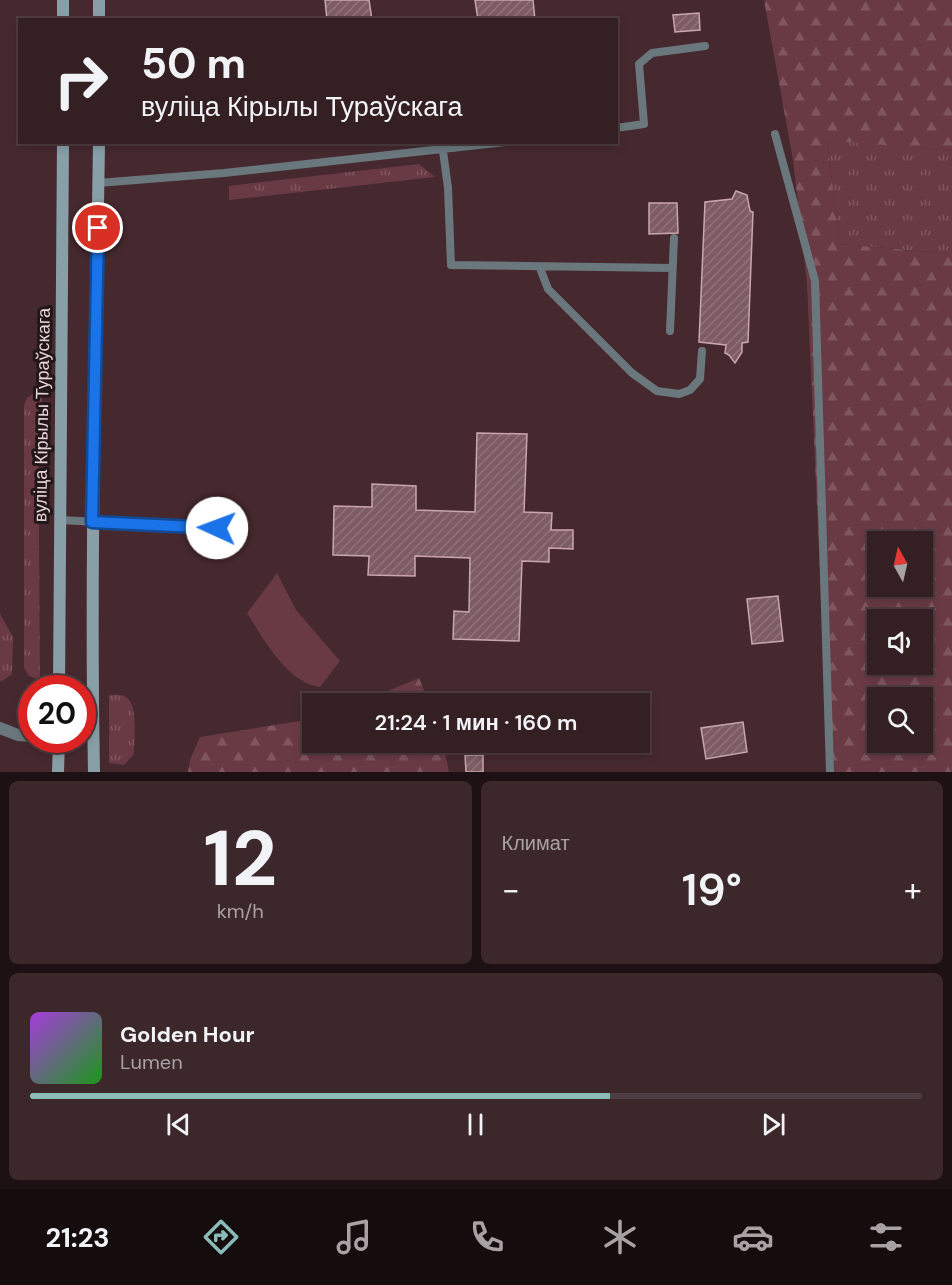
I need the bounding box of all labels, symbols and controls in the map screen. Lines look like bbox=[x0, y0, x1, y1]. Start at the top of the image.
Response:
text: 50 m bbox=[141, 36, 246, 91]
icon: right bbox=[42, 42, 120, 120]
text: вуліца Кірылы Тураўскага bbox=[141, 89, 462, 124]
pin bbox=[72, 202, 123, 253]
icon: arrive bbox=[81, 211, 114, 244]
street label: вуліца Кірылы Тураўскага bbox=[28, 307, 56, 522]
position arrow bbox=[185, 496, 249, 560]
north arrow bbox=[867, 531, 933, 597]
map controls bbox=[867, 531, 933, 753]
button: sound bbox=[867, 609, 933, 675]
speed limit sign: 20 bbox=[18, 675, 96, 753]
button: search bbox=[867, 687, 933, 753]
text: 21:24 · 1 мин · 160 m bbox=[375, 708, 577, 737]
text: 12 bbox=[204, 808, 277, 909]
text: Климат bbox=[502, 830, 570, 856]
text: 19° bbox=[682, 860, 742, 919]
text: − bbox=[502, 868, 520, 911]
text: + bbox=[904, 868, 922, 911]
text: km/h bbox=[217, 898, 264, 924]
text: Golden Hour bbox=[120, 1020, 255, 1049]
text: Lumen bbox=[120, 1049, 183, 1075]
icon: previous bbox=[162, 1108, 195, 1141]
icon: pause bbox=[459, 1108, 492, 1141]
icon: next bbox=[757, 1108, 790, 1141]
icon: directions bbox=[200, 1216, 242, 1258]
icon: music bbox=[333, 1216, 375, 1258]
icon: phone bbox=[466, 1216, 508, 1258]
icon: climate bbox=[599, 1216, 641, 1258]
icon: car bbox=[732, 1216, 774, 1258]
icon: filters bbox=[865, 1216, 907, 1258]
text: 21:23 bbox=[45, 1220, 110, 1255]

